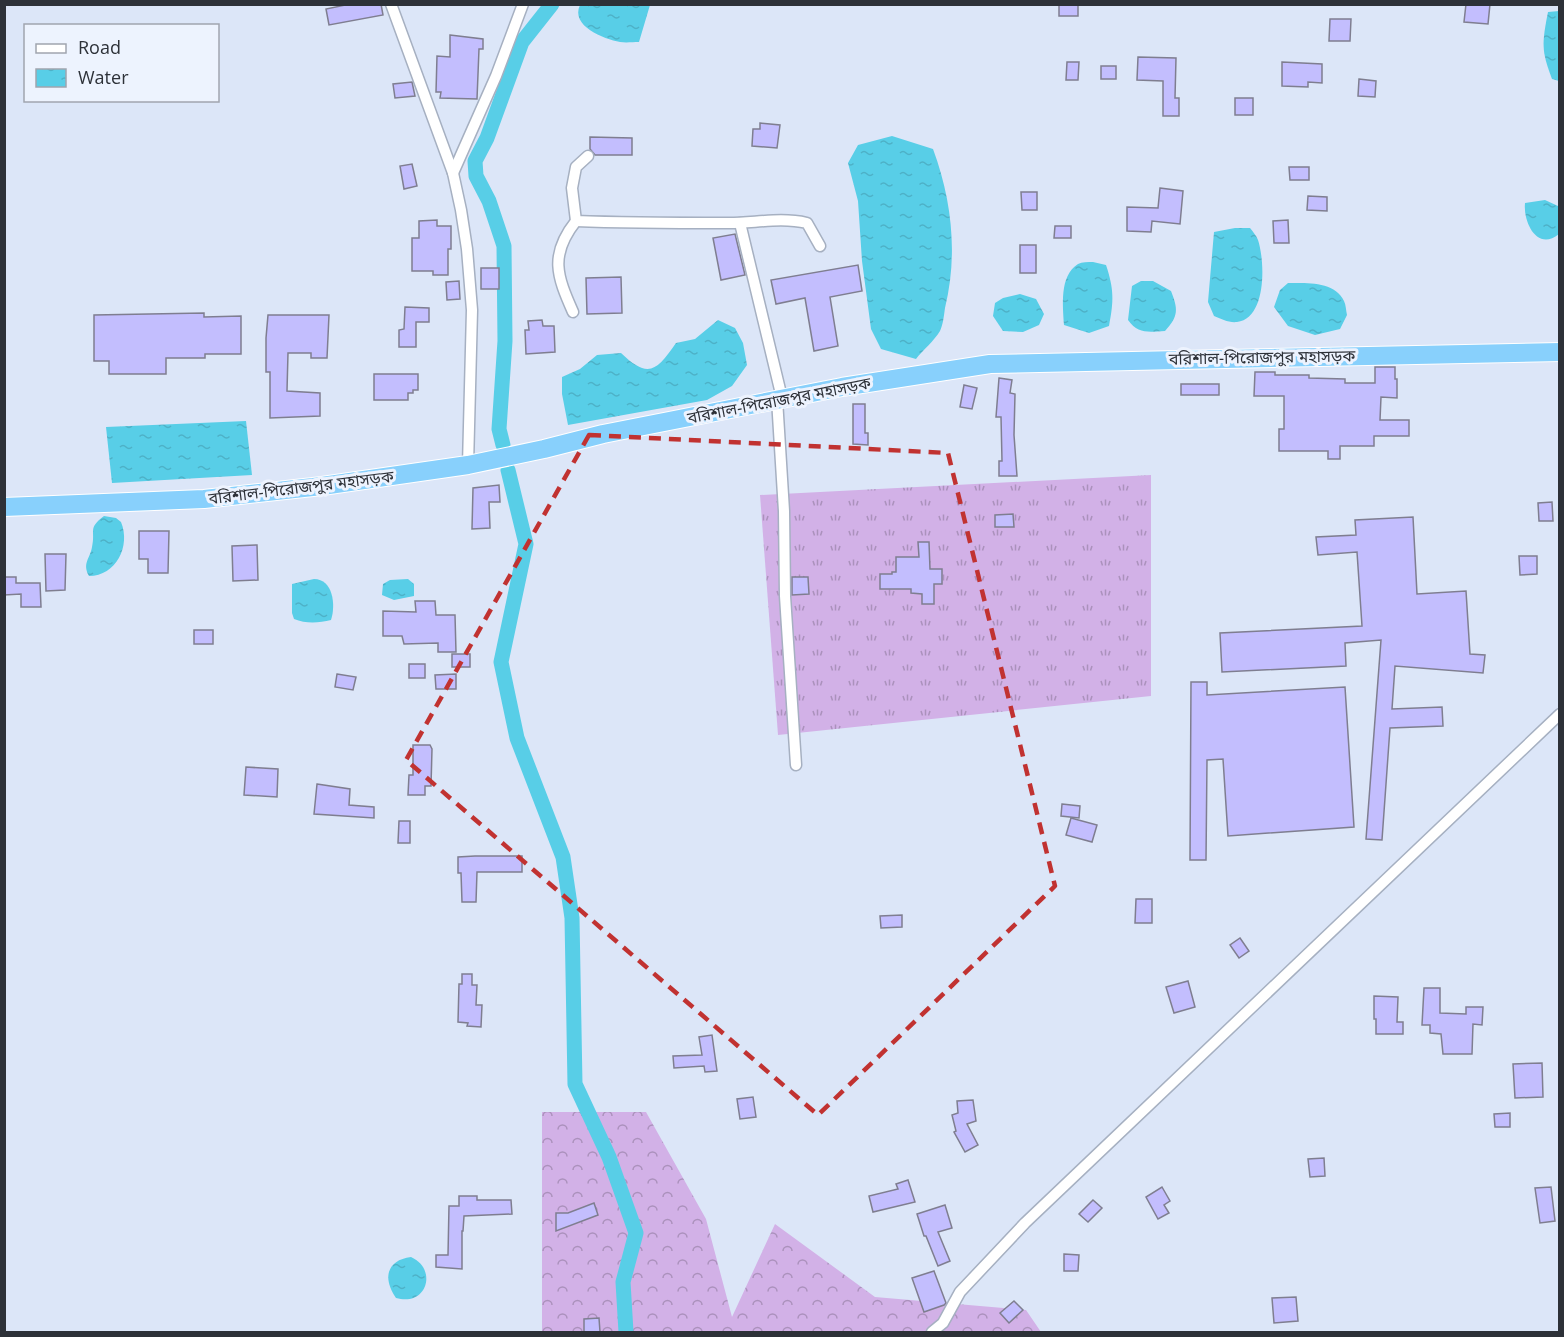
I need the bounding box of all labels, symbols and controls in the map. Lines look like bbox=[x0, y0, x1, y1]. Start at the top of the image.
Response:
legend bbox=[24, 24, 219, 102]
text: Road bbox=[78, 35, 121, 59]
text: Water bbox=[78, 65, 129, 89]
street label: বরিশাল-পিরোজপুর মহাসড়ক bbox=[1168, 344, 1356, 370]
street label: বরিশাল-পিরোজপুর মহাসড়ক bbox=[684, 371, 874, 429]
street label: বরিশাল-পিরোজপুর মহাসড়ক bbox=[206, 465, 396, 509]

